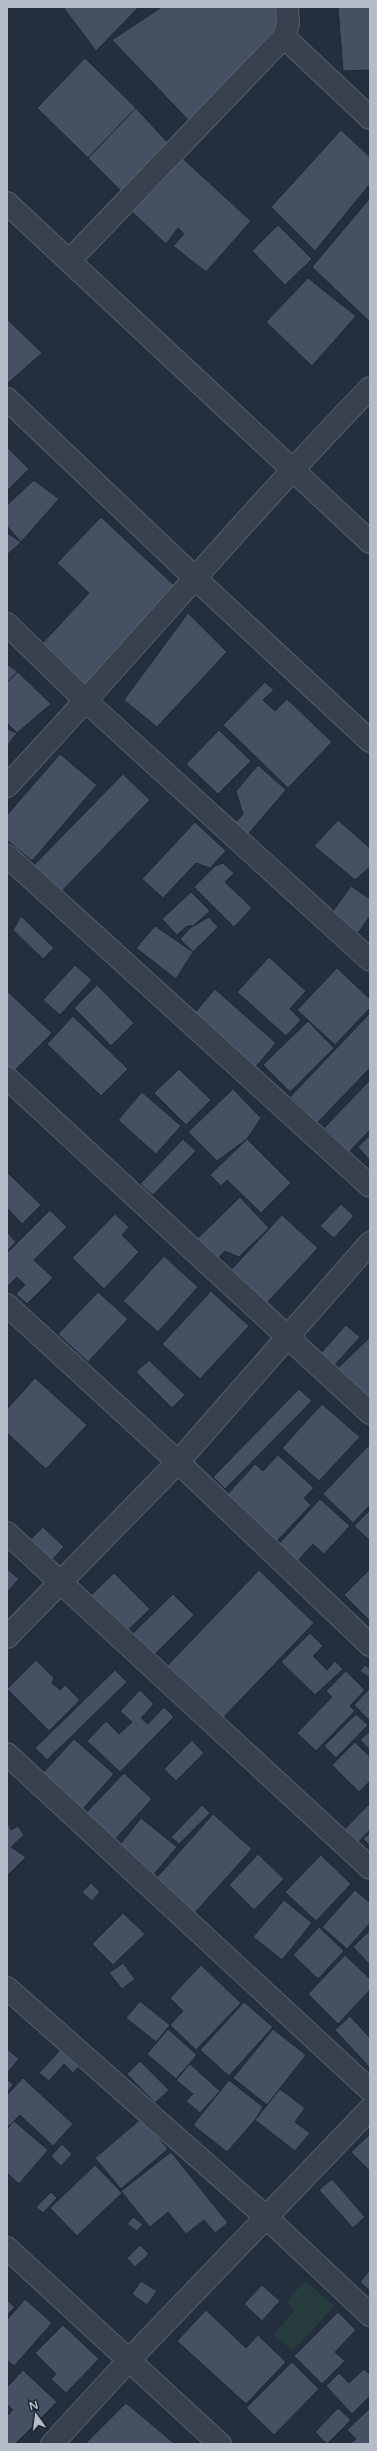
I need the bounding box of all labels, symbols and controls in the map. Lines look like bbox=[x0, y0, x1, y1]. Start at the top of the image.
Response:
north arrow bbox=[16, 2395, 56, 2435]
text: N bbox=[28, 2398, 40, 2413]

